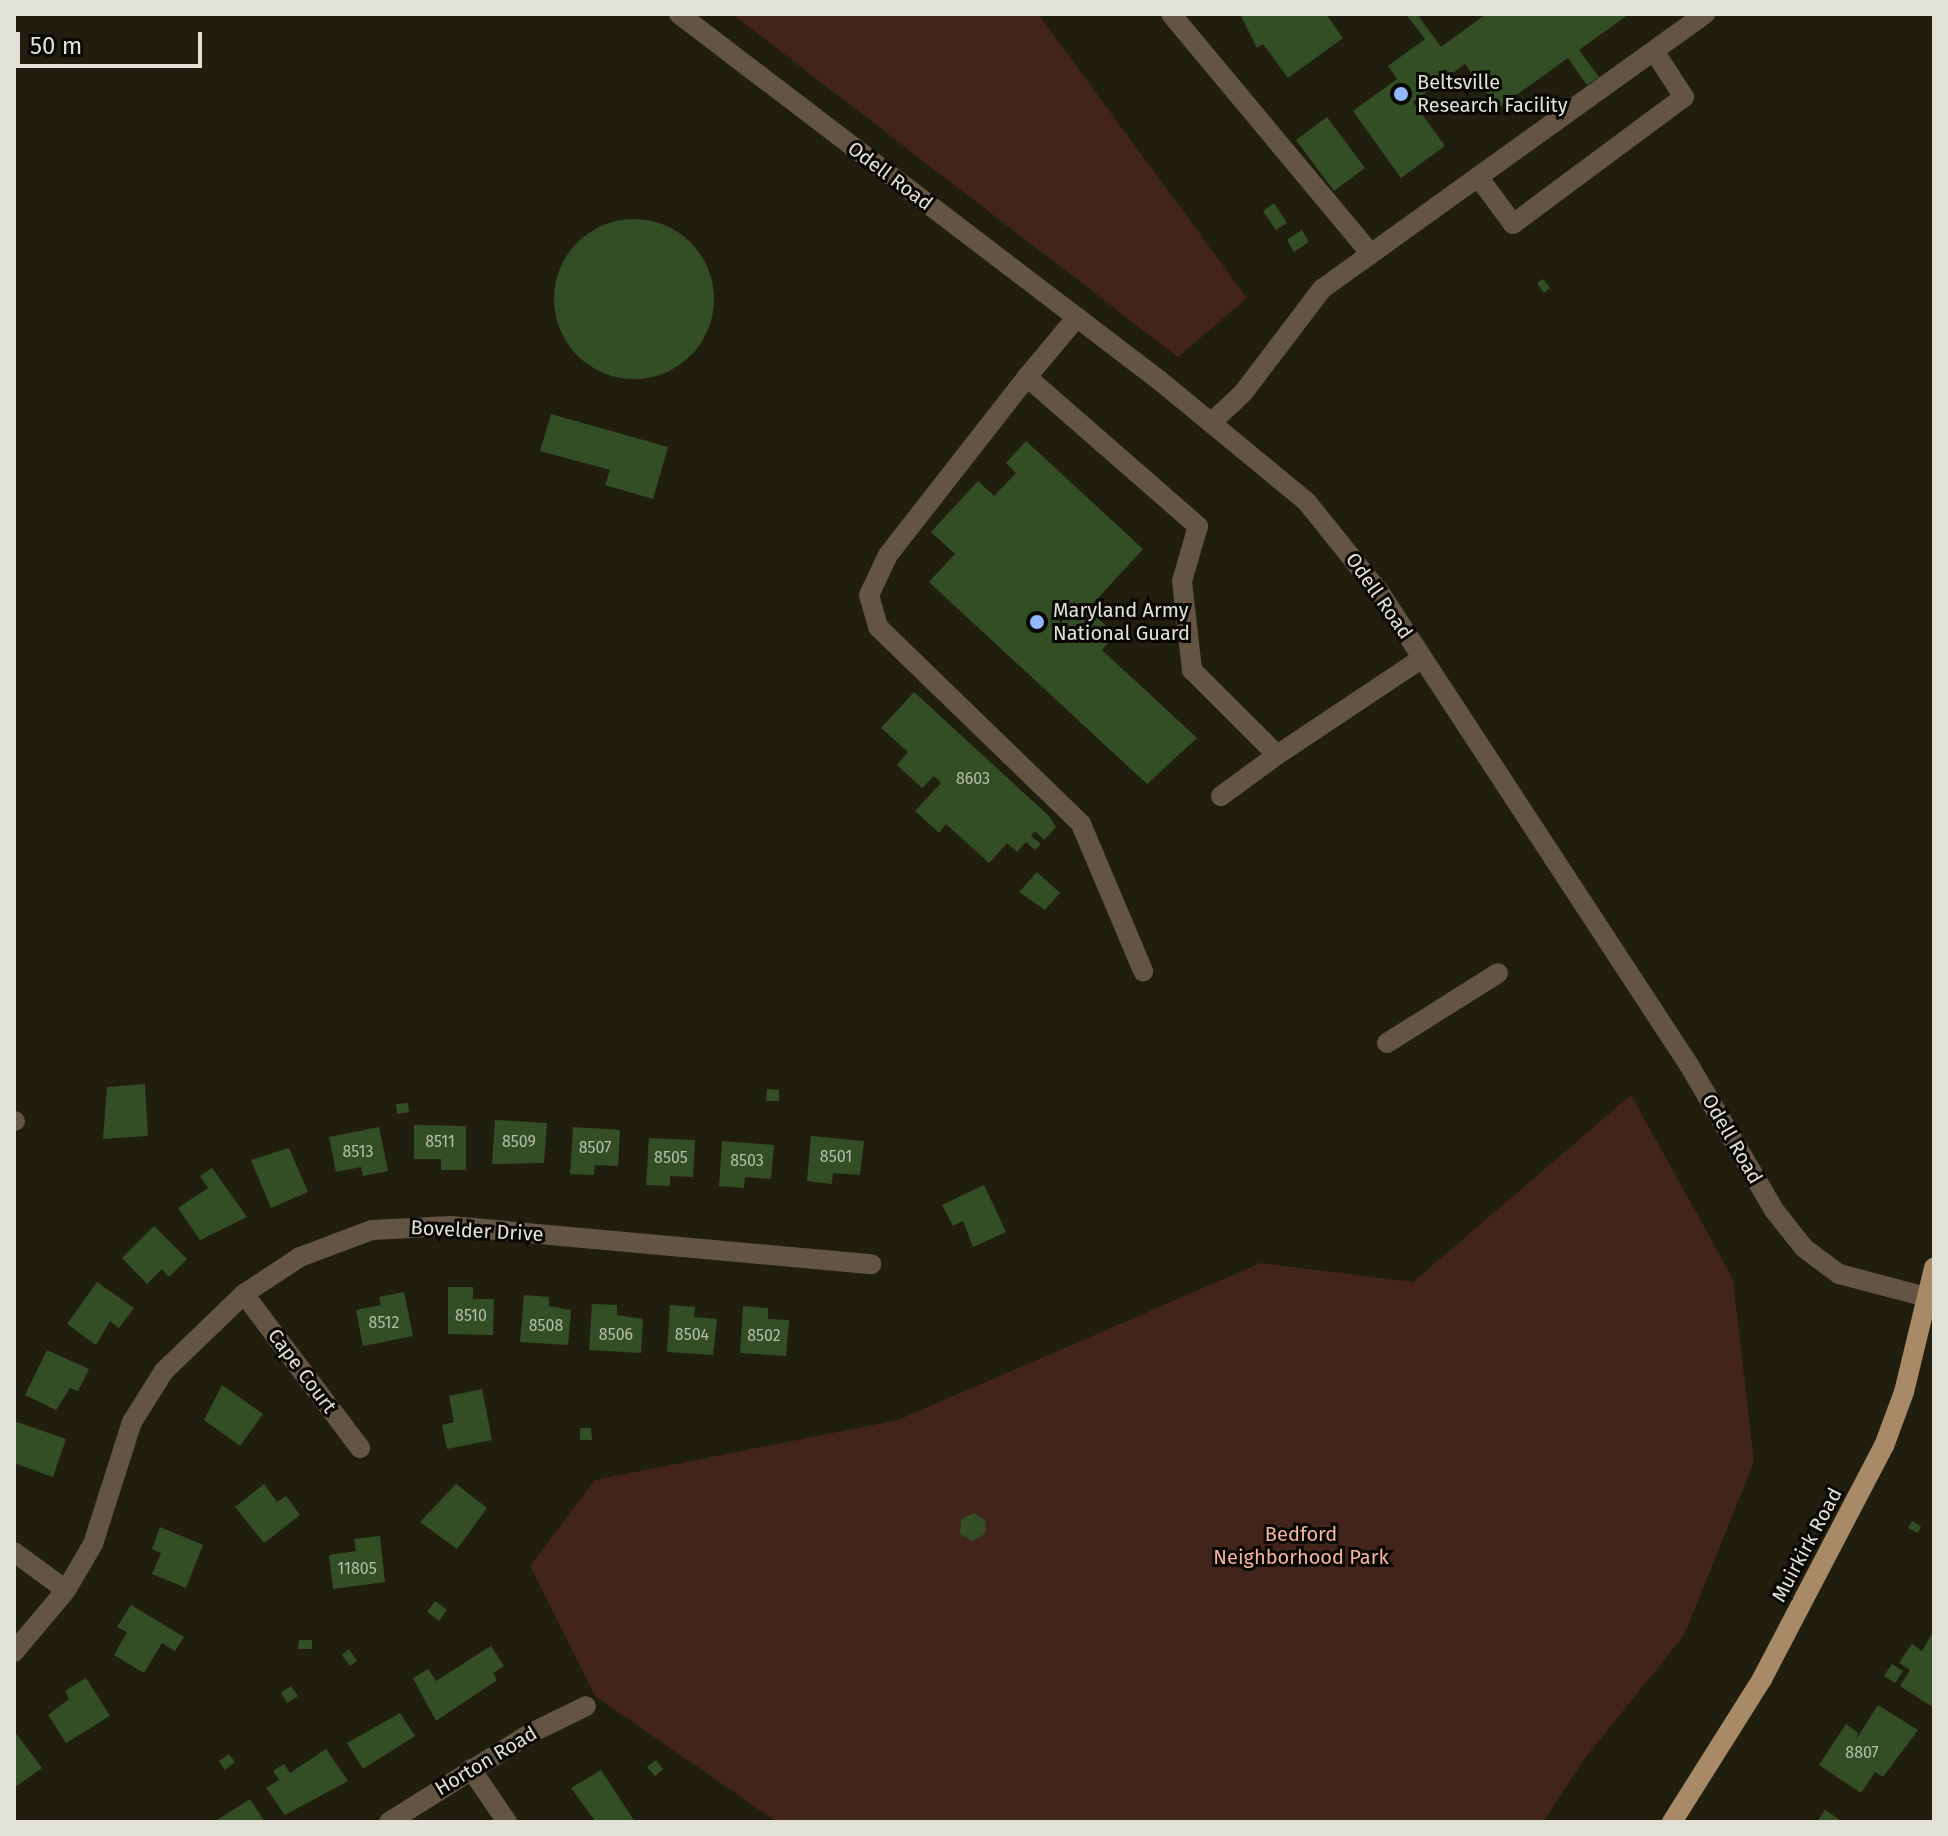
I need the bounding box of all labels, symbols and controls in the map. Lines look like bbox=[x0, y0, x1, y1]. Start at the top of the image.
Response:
scale bar bbox=[20, 16, 206, 66]
text: 50 m bbox=[30, 32, 82, 60]
place label: Beltsville Research Facility bbox=[1417, 70, 1567, 117]
marker: Beltsville Research Facility bbox=[1392, 85, 1410, 103]
street label: Odell Road bbox=[843, 136, 937, 216]
street label: Odell Road bbox=[1341, 548, 1417, 644]
place label: Maryland Army National Guard bbox=[1053, 598, 1190, 645]
marker: Maryland Army National Guard bbox=[1028, 613, 1046, 631]
house number: 8603 bbox=[956, 769, 990, 789]
street label: Odell Road bbox=[1697, 1090, 1767, 1188]
house number: 8511 bbox=[425, 1132, 455, 1152]
house number: 8509 bbox=[502, 1132, 536, 1152]
house number: 8507 bbox=[579, 1138, 611, 1158]
house number: 8513 bbox=[343, 1142, 373, 1162]
house number: 8501 bbox=[820, 1147, 852, 1167]
house number: 8505 bbox=[654, 1148, 688, 1168]
house number: 8503 bbox=[730, 1151, 764, 1171]
street label: Bovelder Drive bbox=[410, 1216, 544, 1246]
house number: 8510 bbox=[455, 1306, 487, 1326]
house number: 8512 bbox=[369, 1313, 399, 1333]
house number: 8508 bbox=[529, 1316, 563, 1336]
street label: Cape Court bbox=[263, 1324, 341, 1418]
house number: 8506 bbox=[599, 1325, 633, 1345]
house number: 8504 bbox=[675, 1325, 709, 1345]
house number: 8502 bbox=[747, 1326, 781, 1346]
street label: Muirkirk Road bbox=[1767, 1484, 1847, 1606]
park label: Bedford Neighborhood Park bbox=[1213, 1522, 1389, 1569]
house number: 11805 bbox=[337, 1559, 377, 1579]
street label: Horton Road bbox=[431, 1721, 541, 1801]
house number: 8807 bbox=[1845, 1743, 1879, 1763]

